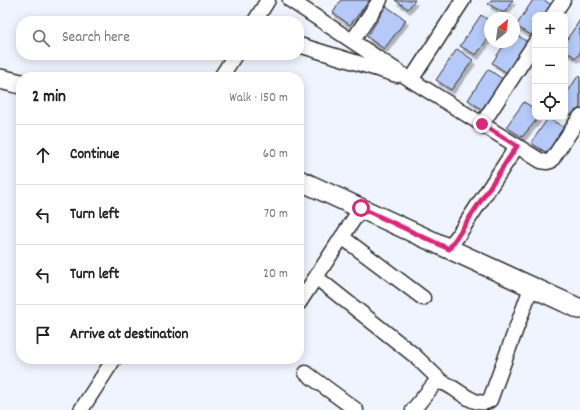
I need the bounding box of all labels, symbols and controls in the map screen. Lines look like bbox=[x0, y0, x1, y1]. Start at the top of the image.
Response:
north arrow bbox=[484, 12, 520, 48]
map controls bbox=[532, 12, 568, 120]
button: + bbox=[532, 12, 568, 48]
search box bbox=[16, 16, 304, 60]
icon: search bbox=[30, 27, 52, 49]
text: Search here bbox=[62, 27, 130, 49]
button: − bbox=[532, 48, 568, 84]
button: locate bbox=[532, 84, 568, 120]
text: 2 min bbox=[32, 86, 66, 110]
text: Walk · 150 m bbox=[229, 89, 288, 108]
route end bbox=[473, 115, 491, 133]
icon: ahead bbox=[32, 144, 54, 166]
text: Continue bbox=[70, 144, 119, 166]
text: 60 m bbox=[263, 145, 288, 164]
route start bbox=[352, 199, 370, 217]
icon: left bbox=[32, 204, 54, 226]
text: Turn left bbox=[70, 204, 119, 226]
text: 70 m bbox=[264, 205, 288, 224]
icon: left bbox=[32, 264, 54, 286]
text: Turn left bbox=[70, 264, 119, 286]
text: 20 m bbox=[263, 265, 288, 284]
icon: arrive bbox=[32, 324, 54, 346]
text: Arrive at destination bbox=[70, 324, 188, 346]

